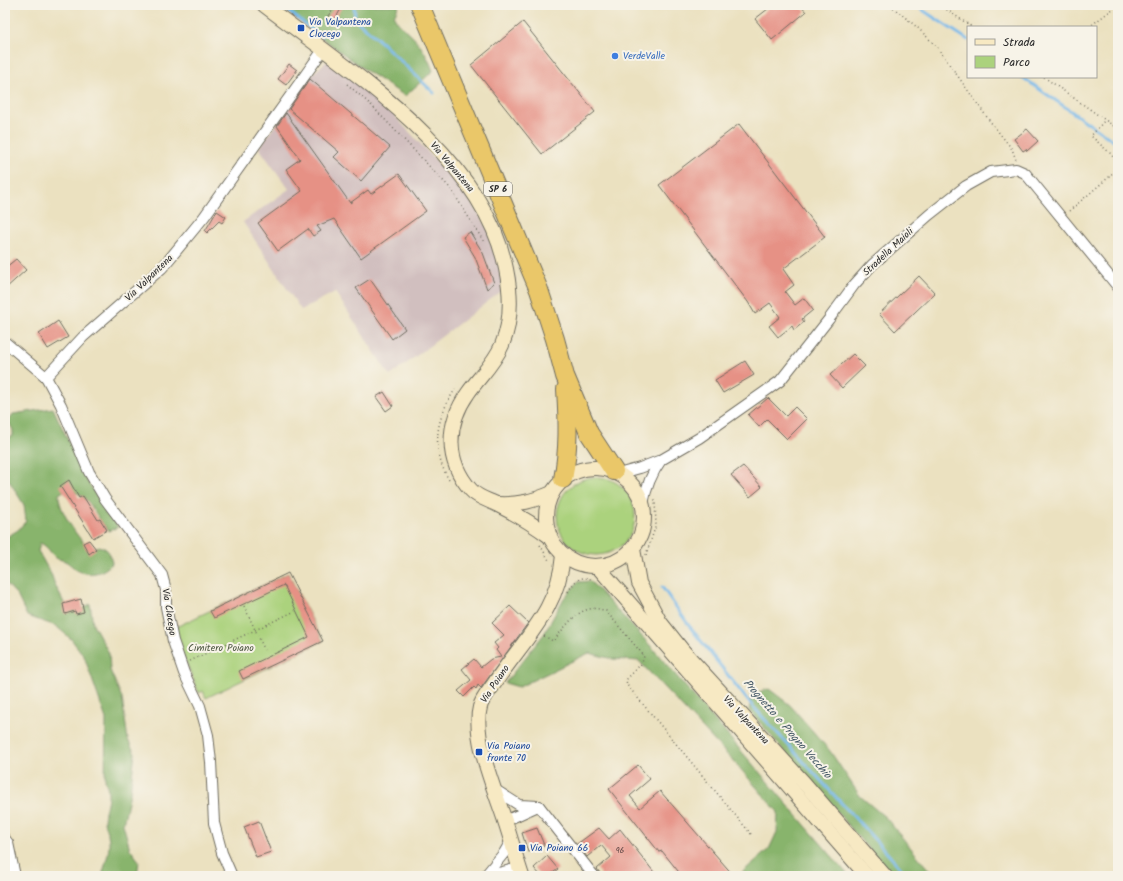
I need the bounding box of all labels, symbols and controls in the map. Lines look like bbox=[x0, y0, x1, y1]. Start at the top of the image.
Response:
place label: Via Valpantena Clocego bbox=[309, 14, 371, 42]
marker: Via Valpantena Clocego bbox=[296, 23, 306, 33]
legend bbox=[967, 26, 1097, 78]
text: Strada bbox=[1003, 33, 1036, 52]
place label: VerdeValle bbox=[623, 48, 666, 64]
marker: VerdeValle bbox=[610, 51, 620, 61]
text: Parco bbox=[1003, 53, 1030, 72]
street label: Via Valpantena bbox=[426, 138, 478, 196]
road number: SP 6 bbox=[484, 182, 512, 196]
street label: Stradella Maioli bbox=[859, 224, 918, 280]
street label: Via Valpantena bbox=[121, 250, 177, 305]
street label: Via Clocego bbox=[157, 587, 181, 637]
park label: Cimitero Poiano bbox=[188, 640, 254, 656]
street label: Via Poiano bbox=[476, 661, 514, 706]
water label: Prognetto e Progno Vecchio bbox=[739, 675, 836, 784]
street label: Via Valpantena bbox=[719, 692, 773, 748]
place label: Via Poiano fronte 70 bbox=[487, 738, 531, 766]
marker: Via Poiano fronte 70 bbox=[474, 747, 484, 757]
place label: Via Poiano 66 bbox=[530, 840, 588, 856]
marker: Via Poiano 66 bbox=[517, 843, 527, 853]
house number: 96 bbox=[616, 844, 624, 857]

